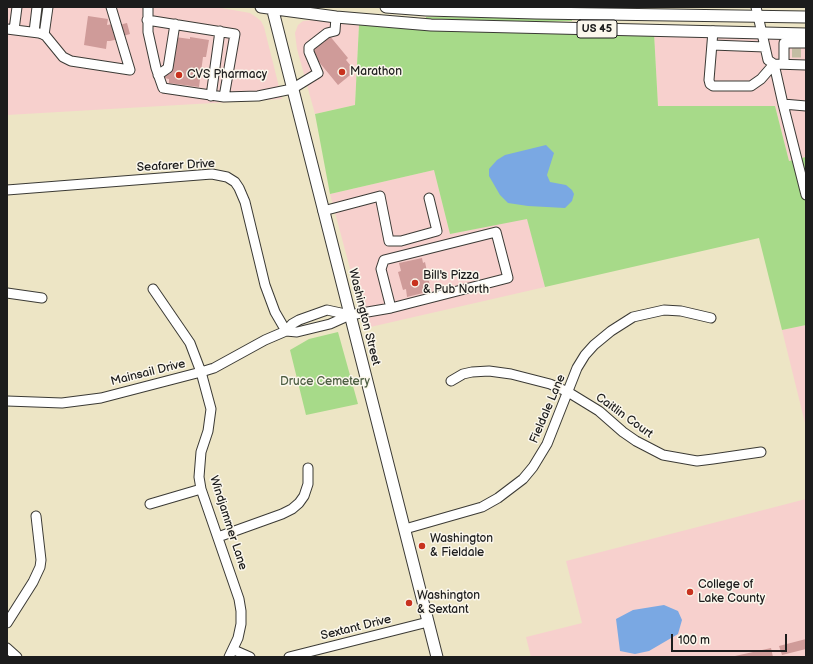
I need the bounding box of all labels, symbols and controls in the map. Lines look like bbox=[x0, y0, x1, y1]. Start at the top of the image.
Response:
road number: US 45 bbox=[577, 20, 617, 38]
place label: Marathon bbox=[350, 65, 402, 79]
marker: Marathon bbox=[337, 67, 347, 77]
place label: CVS Pharmacy bbox=[187, 68, 267, 82]
marker: CVS Pharmacy bbox=[174, 70, 184, 80]
street label: Seafarer Drive bbox=[137, 157, 215, 175]
street label: Washington Street bbox=[345, 267, 383, 367]
place label: Bill's Pizza & Pub North bbox=[423, 269, 489, 297]
marker: Bill's Pizza & Pub North bbox=[410, 278, 420, 288]
street label: Mainsail Drive bbox=[109, 357, 187, 389]
street label: Fieldale Lane bbox=[527, 372, 569, 446]
park label: Druce Cemetery bbox=[280, 375, 370, 389]
street label: Caitlin Court bbox=[593, 390, 655, 442]
street label: Windjammer Lane bbox=[206, 474, 250, 572]
place label: Washington & Fieldale bbox=[430, 532, 493, 560]
marker: Washington & Fieldale bbox=[417, 541, 427, 551]
place label: College of Lake County bbox=[698, 578, 765, 606]
marker: College of Lake County bbox=[685, 587, 695, 597]
place label: Washington & Sextant bbox=[417, 589, 480, 617]
marker: Washington & Sextant bbox=[404, 598, 414, 608]
street label: Sextant Drive bbox=[319, 612, 393, 644]
scale bar bbox=[673, 626, 789, 652]
text: 100 m bbox=[678, 633, 710, 648]

